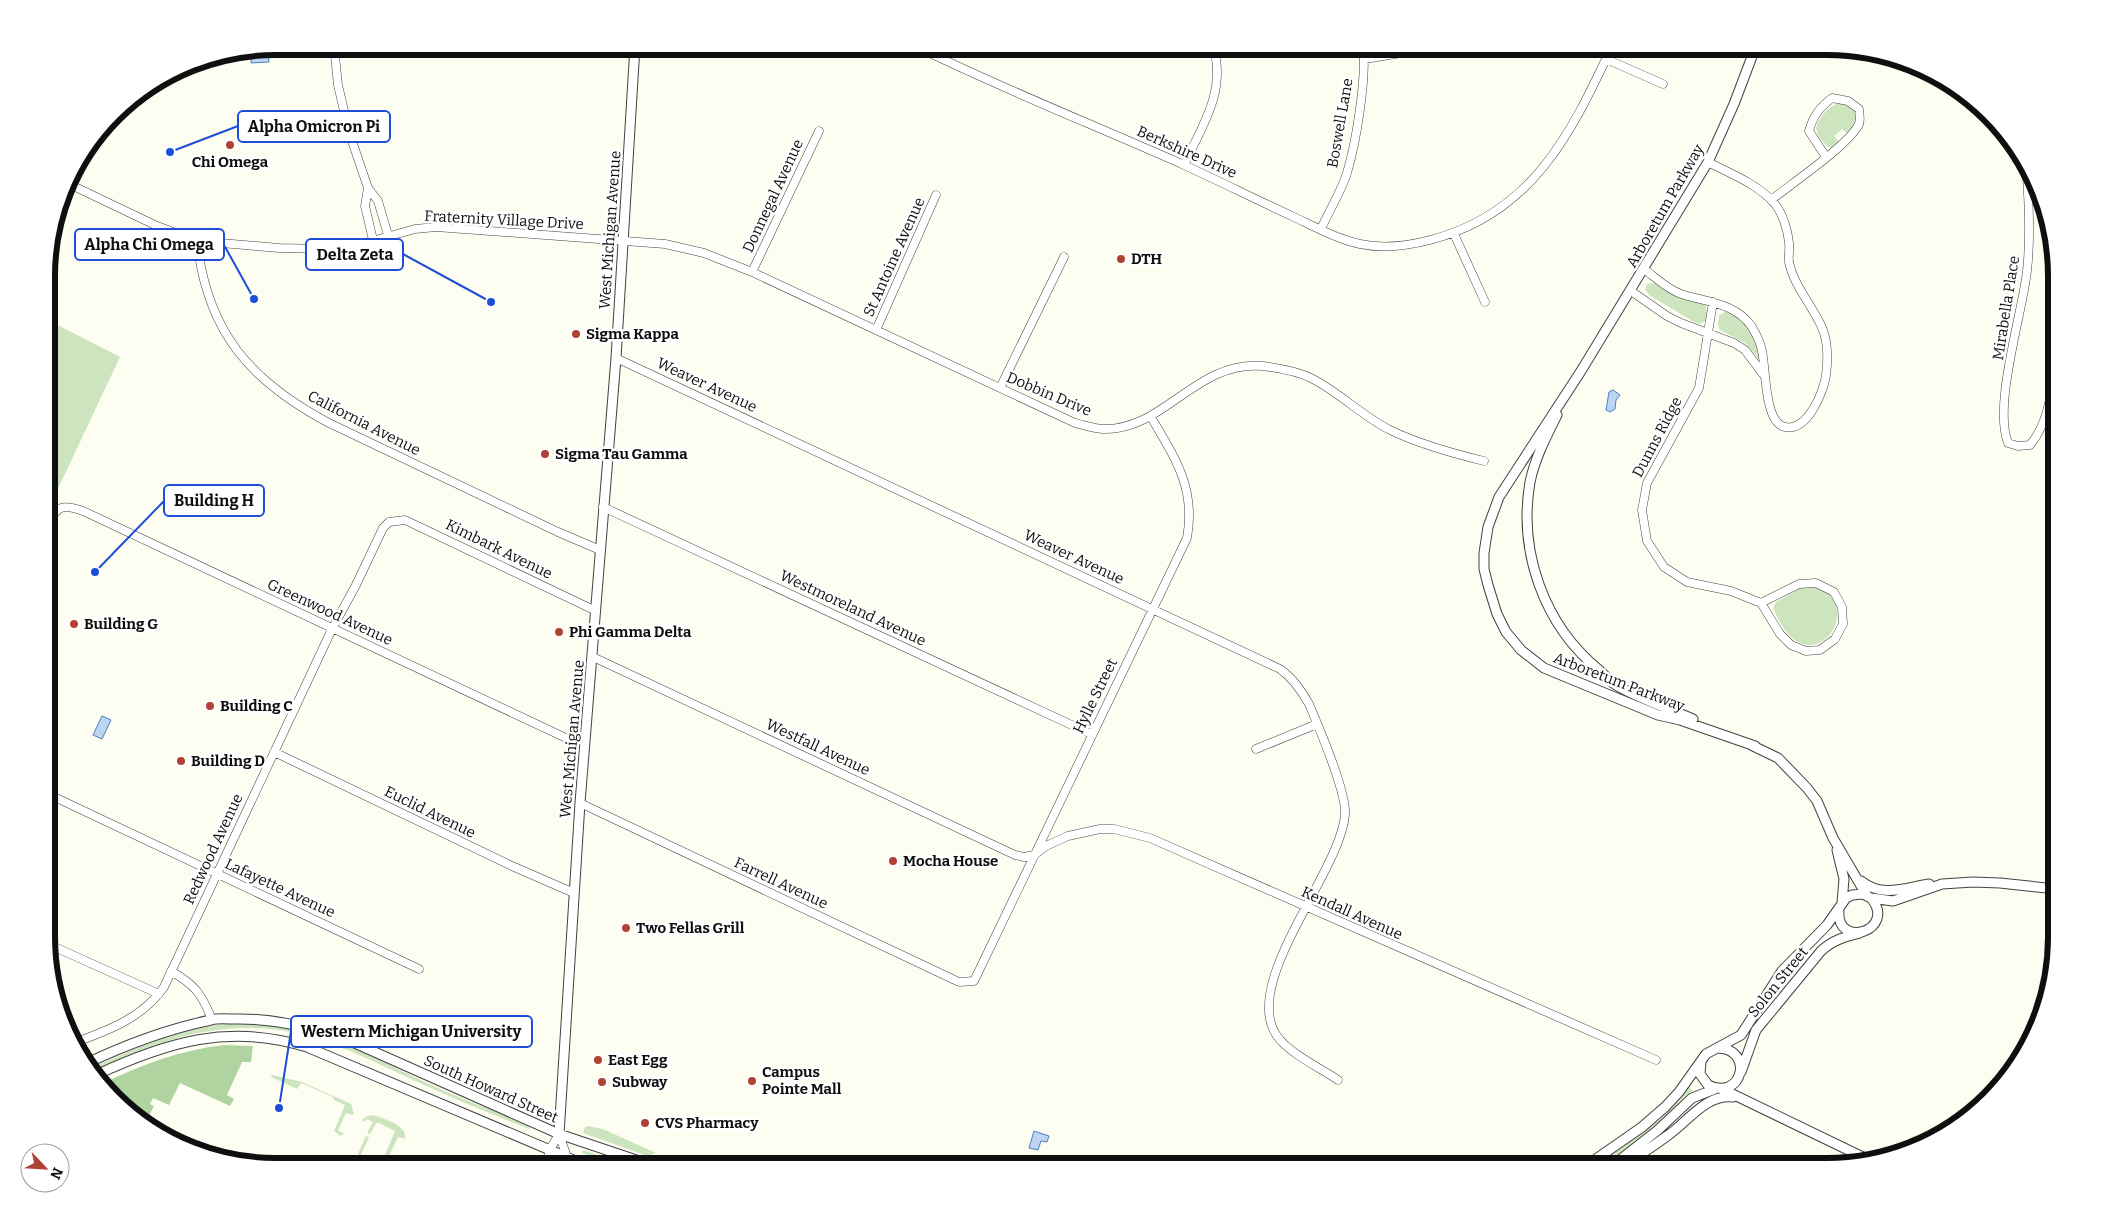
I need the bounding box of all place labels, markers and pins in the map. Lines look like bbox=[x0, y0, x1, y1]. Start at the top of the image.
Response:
callout: Alpha Omicron Pi bbox=[238, 111, 390, 142]
marker: Chi Omega bbox=[224, 139, 236, 151]
place label: Chi Omega bbox=[192, 153, 269, 171]
callout: Alpha Chi Omega bbox=[75, 229, 224, 260]
callout: Delta Zeta bbox=[306, 239, 403, 270]
place label: DTH bbox=[1131, 250, 1162, 268]
marker: DTH bbox=[1115, 253, 1127, 265]
place label: Sigma Kappa bbox=[586, 325, 679, 343]
marker: Sigma Kappa bbox=[570, 328, 582, 340]
place label: Sigma Tau Gamma bbox=[555, 445, 688, 463]
marker: Sigma Tau Gamma bbox=[539, 448, 551, 460]
callout: Building H bbox=[164, 485, 264, 516]
place label: Building G bbox=[84, 615, 158, 633]
marker: Building G bbox=[68, 618, 80, 630]
place label: Phi Gamma Delta bbox=[569, 623, 692, 641]
marker: Phi Gamma Delta bbox=[553, 626, 565, 638]
place label: Building C bbox=[220, 697, 293, 715]
marker: Building C bbox=[204, 700, 216, 712]
place label: Building D bbox=[191, 752, 265, 770]
marker: Building D bbox=[175, 755, 187, 767]
place label: Mocha House bbox=[903, 852, 998, 870]
marker: Mocha House bbox=[887, 855, 899, 867]
place label: Two Fellas Grill bbox=[636, 919, 745, 937]
marker: Two Fellas Grill bbox=[620, 922, 632, 934]
callout: Western Michigan University bbox=[291, 1016, 532, 1047]
place label: East Egg bbox=[608, 1051, 668, 1069]
marker: East Egg bbox=[592, 1054, 604, 1066]
place label: Campus Pointe Mall bbox=[762, 1063, 842, 1098]
place label: Subway bbox=[612, 1073, 668, 1091]
marker: Campus Pointe Mall bbox=[746, 1075, 758, 1087]
marker: Subway bbox=[596, 1076, 608, 1088]
place label: CVS Pharmacy bbox=[655, 1114, 759, 1132]
marker: CVS Pharmacy bbox=[639, 1117, 651, 1129]

